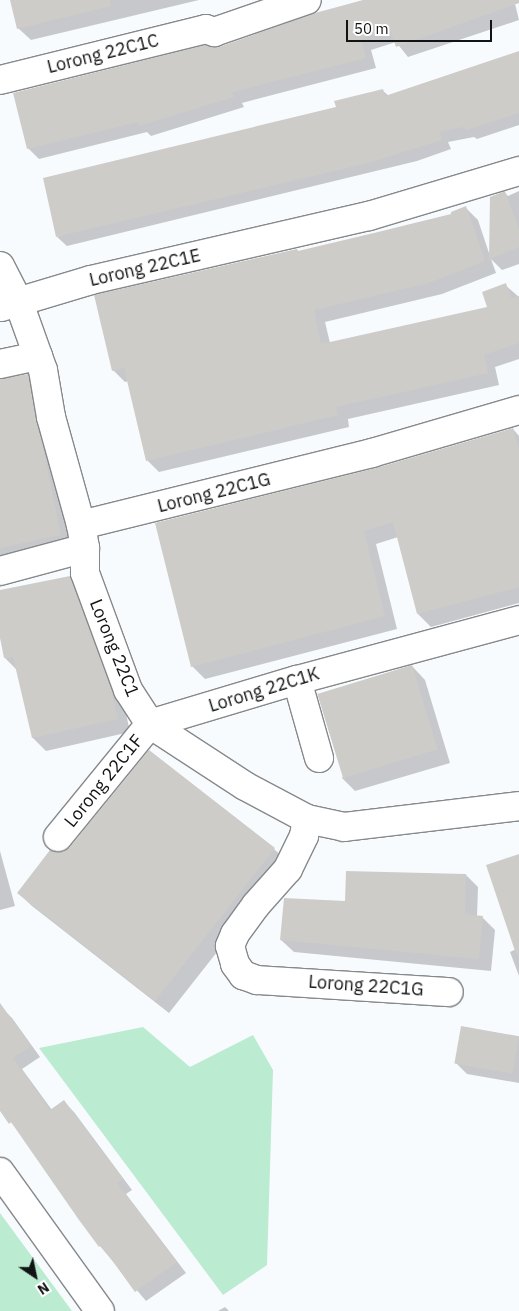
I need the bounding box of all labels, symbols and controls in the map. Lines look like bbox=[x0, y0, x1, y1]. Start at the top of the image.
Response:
scale bar bbox=[349, 10, 495, 42]
text: 50 m bbox=[354, 19, 389, 38]
street label: Lorong 22C1C bbox=[45, 30, 161, 78]
street label: Lorong 22C1E bbox=[87, 245, 203, 291]
street label: Lorong 22C1G bbox=[155, 469, 273, 517]
street label: Lorong 22C1 bbox=[85, 596, 143, 700]
street label: Lorong 22C1K bbox=[206, 663, 322, 717]
street label: Lorong 22C1F bbox=[60, 730, 148, 832]
street label: Lorong 22C1G bbox=[308, 971, 424, 1001]
north arrow bbox=[10, 1251, 60, 1301]
text: N bbox=[34, 1278, 53, 1299]

